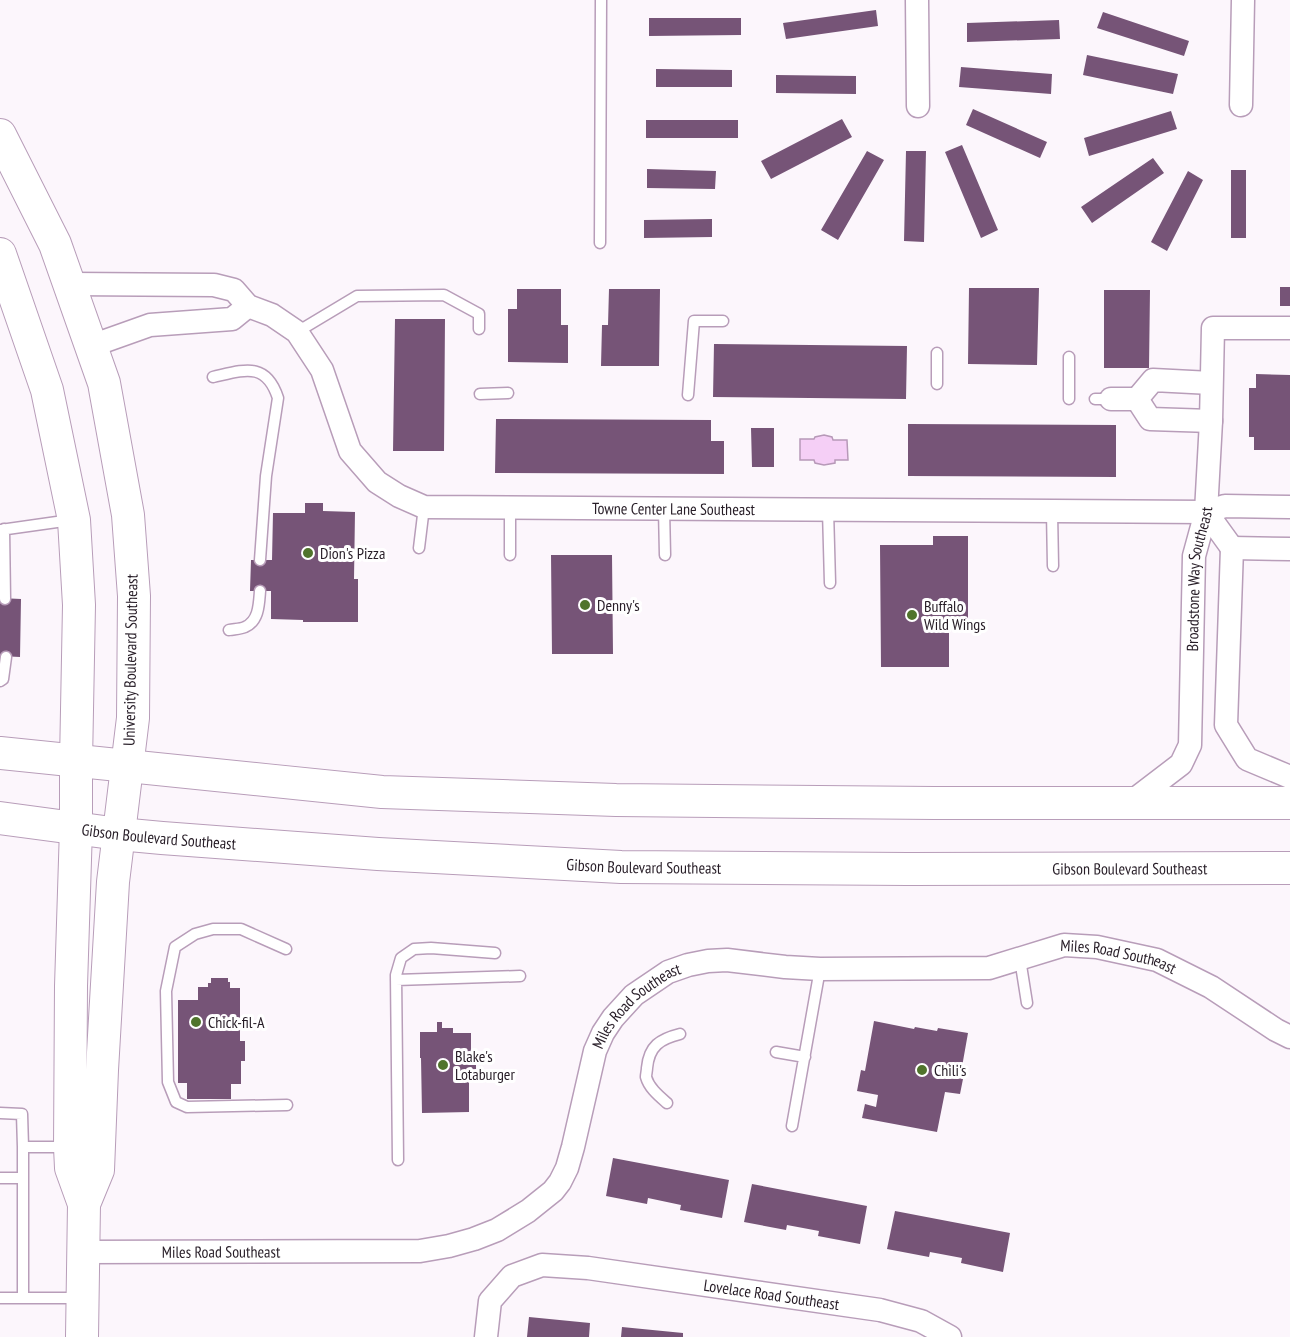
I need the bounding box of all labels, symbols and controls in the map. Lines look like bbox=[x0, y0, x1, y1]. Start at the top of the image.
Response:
street label: Towne Center Lane Southeast bbox=[592, 498, 756, 519]
street label: Broadstone Way Southeast bbox=[1182, 506, 1216, 652]
place label: Dion's Pizza bbox=[320, 543, 385, 563]
marker: Dion's Pizza bbox=[301, 546, 315, 560]
street label: University Boulevard Southeast bbox=[119, 573, 142, 746]
place label: Denny's bbox=[597, 595, 640, 615]
place label: Buffalo Wild Wings bbox=[924, 596, 986, 634]
marker: Denny's bbox=[578, 598, 592, 612]
marker: Buffalo Wild Wings bbox=[905, 608, 919, 622]
street label: Gibson Boulevard Southeast bbox=[80, 819, 237, 854]
street label: Gibson Boulevard Southeast bbox=[566, 854, 722, 878]
street label: Gibson Boulevard Southeast bbox=[1052, 858, 1208, 879]
street label: Miles Road Southeast bbox=[1060, 935, 1180, 978]
street label: Miles Road Southeast bbox=[587, 958, 684, 1052]
place label: Chick-fil-A bbox=[208, 1012, 265, 1032]
marker: Chick-fil-A bbox=[189, 1015, 203, 1029]
place label: Blake's Lotaburger bbox=[455, 1046, 515, 1084]
marker: Blake's Lotaburger bbox=[436, 1058, 450, 1072]
place label: Chili's bbox=[934, 1060, 967, 1080]
marker: Chili's bbox=[915, 1063, 929, 1077]
street label: Miles Road Southeast bbox=[162, 1241, 281, 1262]
street label: Lovelace Road Southeast bbox=[702, 1275, 841, 1314]

